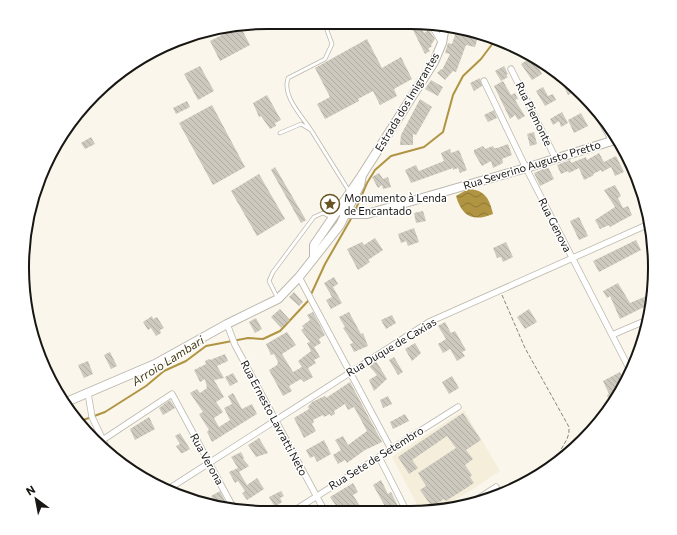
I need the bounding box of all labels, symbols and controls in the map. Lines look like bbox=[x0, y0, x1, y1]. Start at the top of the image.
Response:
street label: Estrada dos Imigrantes bbox=[372, 50, 441, 154]
street label: Rua Piemonte bbox=[513, 80, 556, 148]
street label: Rua Severino Augusto Pretto bbox=[462, 137, 603, 192]
place label: Monumento à Lenda de Encantado bbox=[344, 191, 447, 217]
place icon: Monumento à Lenda de Encantado bbox=[319, 193, 341, 215]
street label: Rua Genova bbox=[536, 195, 575, 254]
street label: Rua Duque de Caxias bbox=[343, 314, 438, 379]
water label: Arroio Lambari bbox=[128, 332, 207, 388]
street label: Rua Ernesto Lavratti Neto bbox=[238, 358, 311, 478]
street label: Rua Sete de Setembro bbox=[326, 423, 426, 492]
street label: Rua Verona bbox=[188, 431, 227, 487]
north arrow bbox=[16, 479, 56, 519]
text: N bbox=[23, 482, 37, 498]

